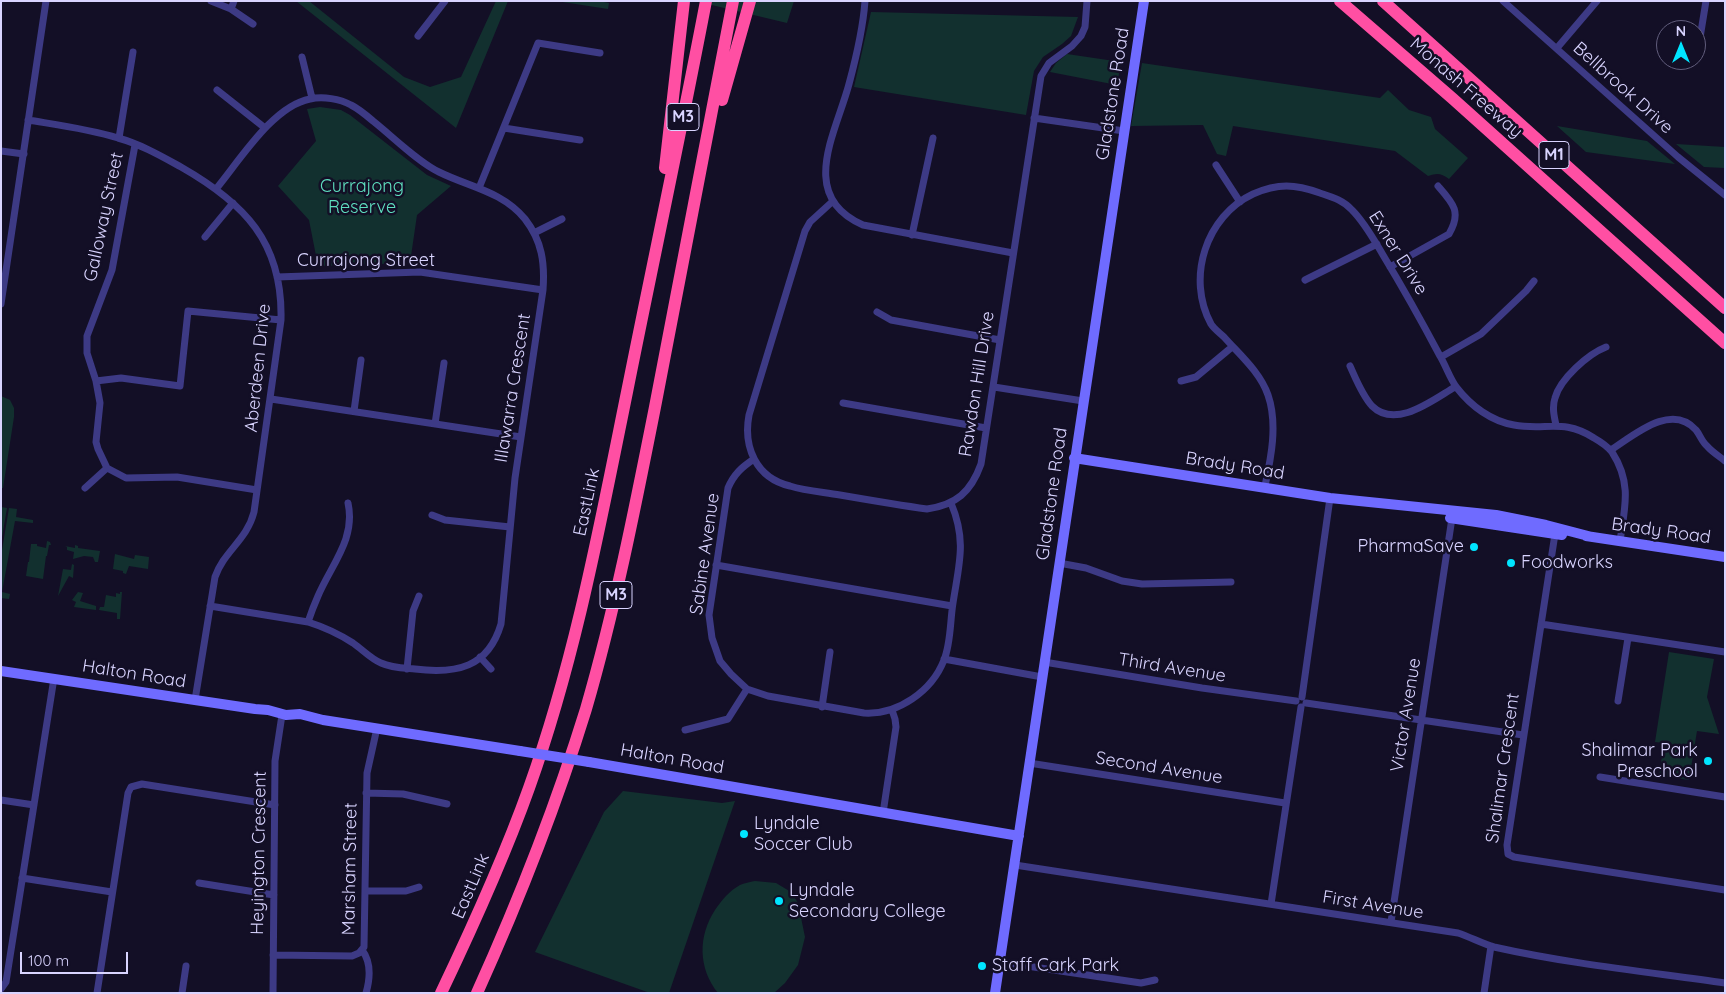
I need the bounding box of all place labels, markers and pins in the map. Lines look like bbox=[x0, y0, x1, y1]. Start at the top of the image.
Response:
place label: PharmaSave bbox=[1357, 536, 1464, 558]
marker: PharmaSave bbox=[1468, 541, 1480, 553]
place label: Foodworks bbox=[1521, 552, 1613, 574]
marker: Foodworks bbox=[1505, 557, 1517, 569]
place label: Shalimar Park Preschool bbox=[1581, 740, 1698, 782]
marker: Shalimar Park Preschool bbox=[1702, 755, 1714, 767]
place label: Lyndale Soccer Club bbox=[754, 813, 853, 856]
marker: Lyndale Soccer Club bbox=[738, 828, 750, 840]
place label: Lyndale Secondary College bbox=[789, 880, 946, 922]
marker: Lyndale Secondary College bbox=[773, 895, 785, 907]
place label: Staff Cark Park bbox=[992, 955, 1119, 977]
marker: Staff Cark Park bbox=[976, 960, 988, 972]

